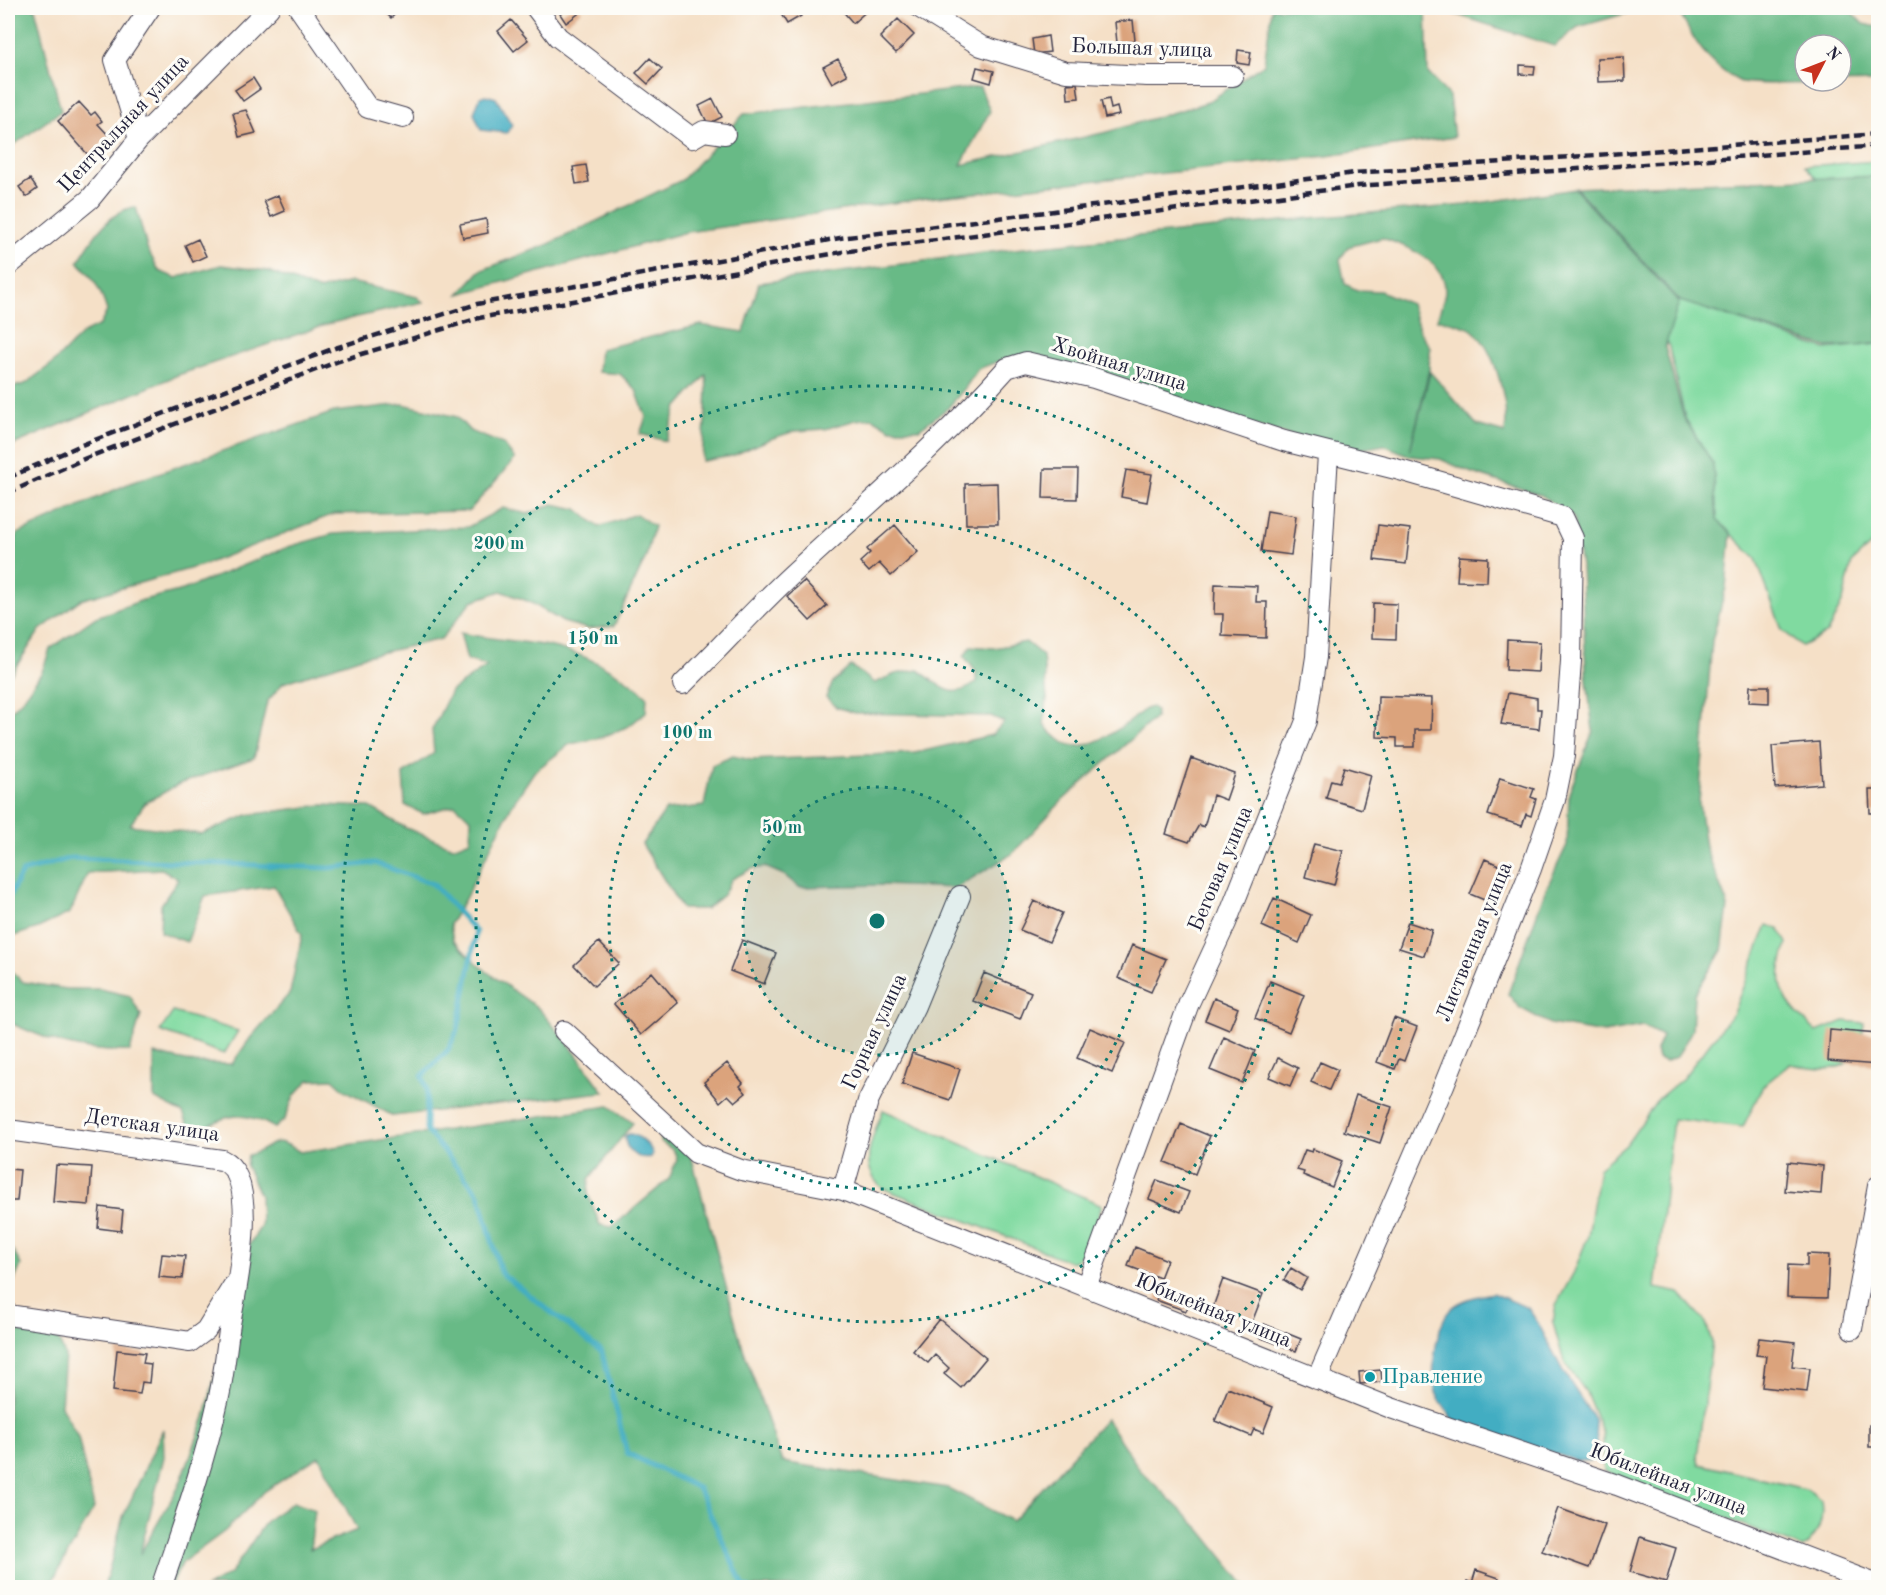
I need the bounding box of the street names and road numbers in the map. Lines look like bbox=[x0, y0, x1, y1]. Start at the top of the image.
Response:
street label: Большая улица bbox=[1071, 36, 1213, 62]
street label: Центральная улица bbox=[55, 51, 193, 197]
street label: Хвойная улица bbox=[1049, 334, 1189, 396]
street label: Беговая улица bbox=[1185, 803, 1257, 935]
street label: Лиственная улица bbox=[1433, 859, 1517, 1025]
street label: Горная улица bbox=[839, 971, 911, 1093]
street label: Детская улица bbox=[83, 1106, 221, 1146]
street label: Юбилейная улица bbox=[1132, 1270, 1294, 1352]
street label: Юбилейная улица bbox=[1586, 1440, 1750, 1520]

